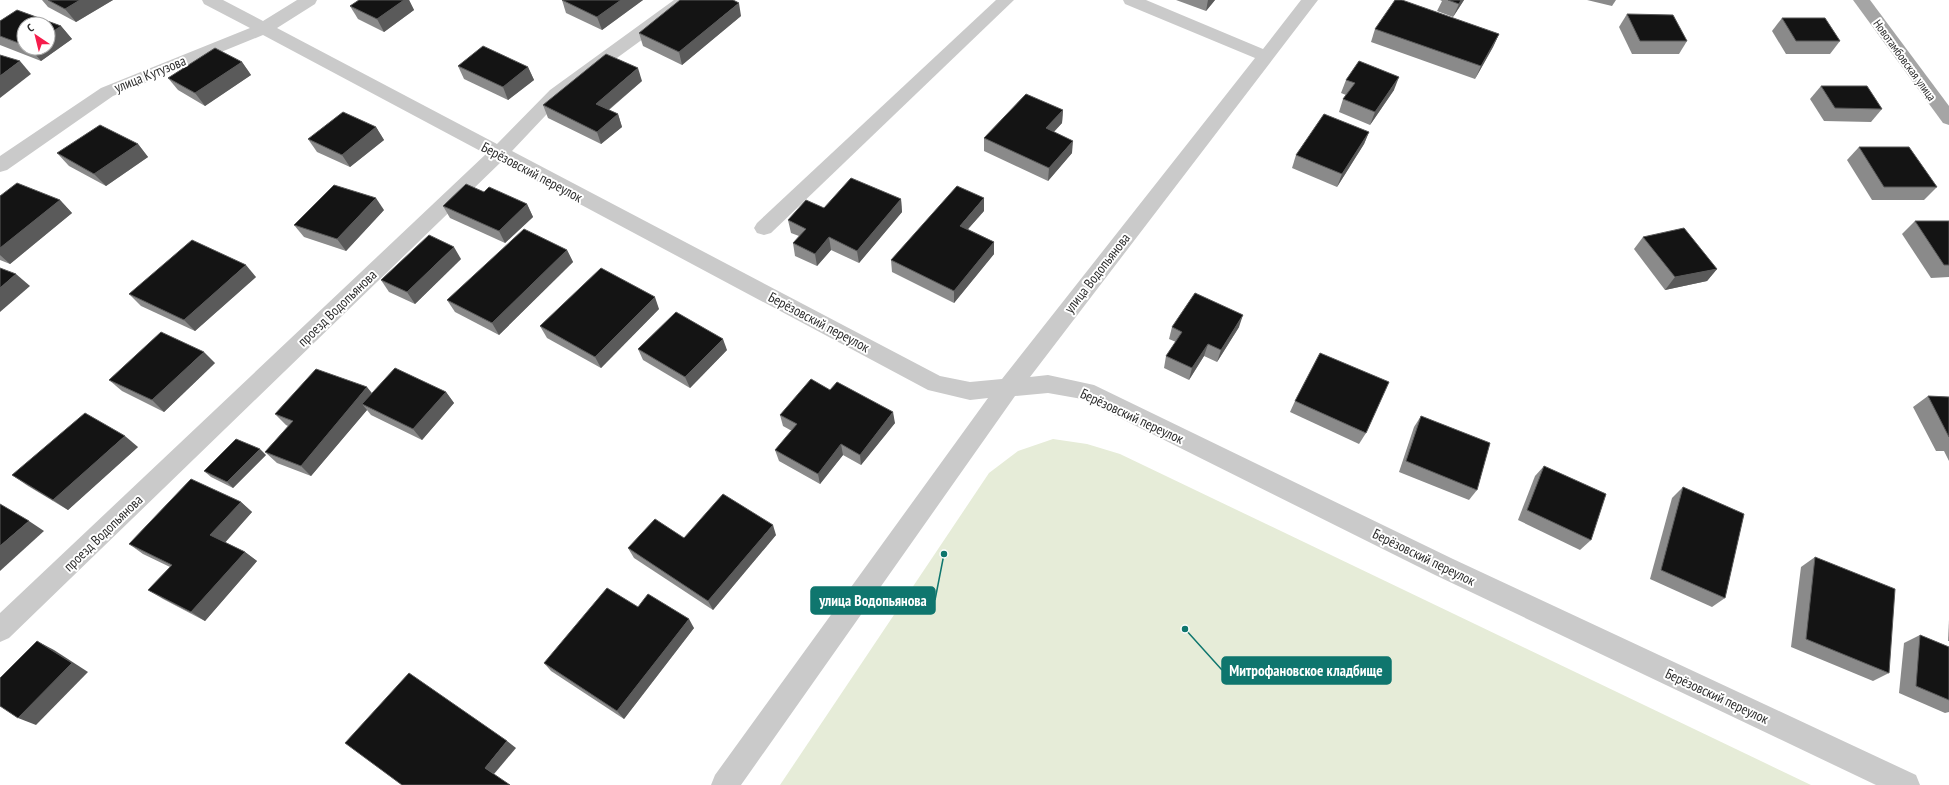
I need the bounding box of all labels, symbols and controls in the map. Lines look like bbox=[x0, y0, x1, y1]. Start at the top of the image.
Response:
north arrow bbox=[16, 16, 56, 56]
street label: Новотамбовская улица bbox=[1870, 16, 1940, 104]
text: С bbox=[24, 21, 36, 35]
street label: улица Кутузова bbox=[111, 51, 189, 97]
street label: Берёзовский переулок bbox=[478, 138, 586, 206]
street label: улица Водопьянова bbox=[1060, 229, 1134, 317]
street label: проезд Водопьянова bbox=[294, 266, 380, 350]
street label: Берёзовский переулок bbox=[765, 288, 873, 356]
street label: Берёзовский переулок bbox=[1077, 384, 1187, 448]
street label: проезд Водопьянова bbox=[60, 491, 146, 575]
street label: Берёзовский переулок bbox=[1370, 524, 1479, 590]
callout: улица Водопьянова bbox=[811, 587, 935, 614]
text: улица Водопьянова bbox=[818, 591, 927, 610]
callout: Митрофановское кладбище bbox=[1222, 657, 1391, 684]
text: Митрофановское кладбище bbox=[1229, 661, 1383, 680]
street label: Берёзовский переулок bbox=[1662, 664, 1772, 728]

